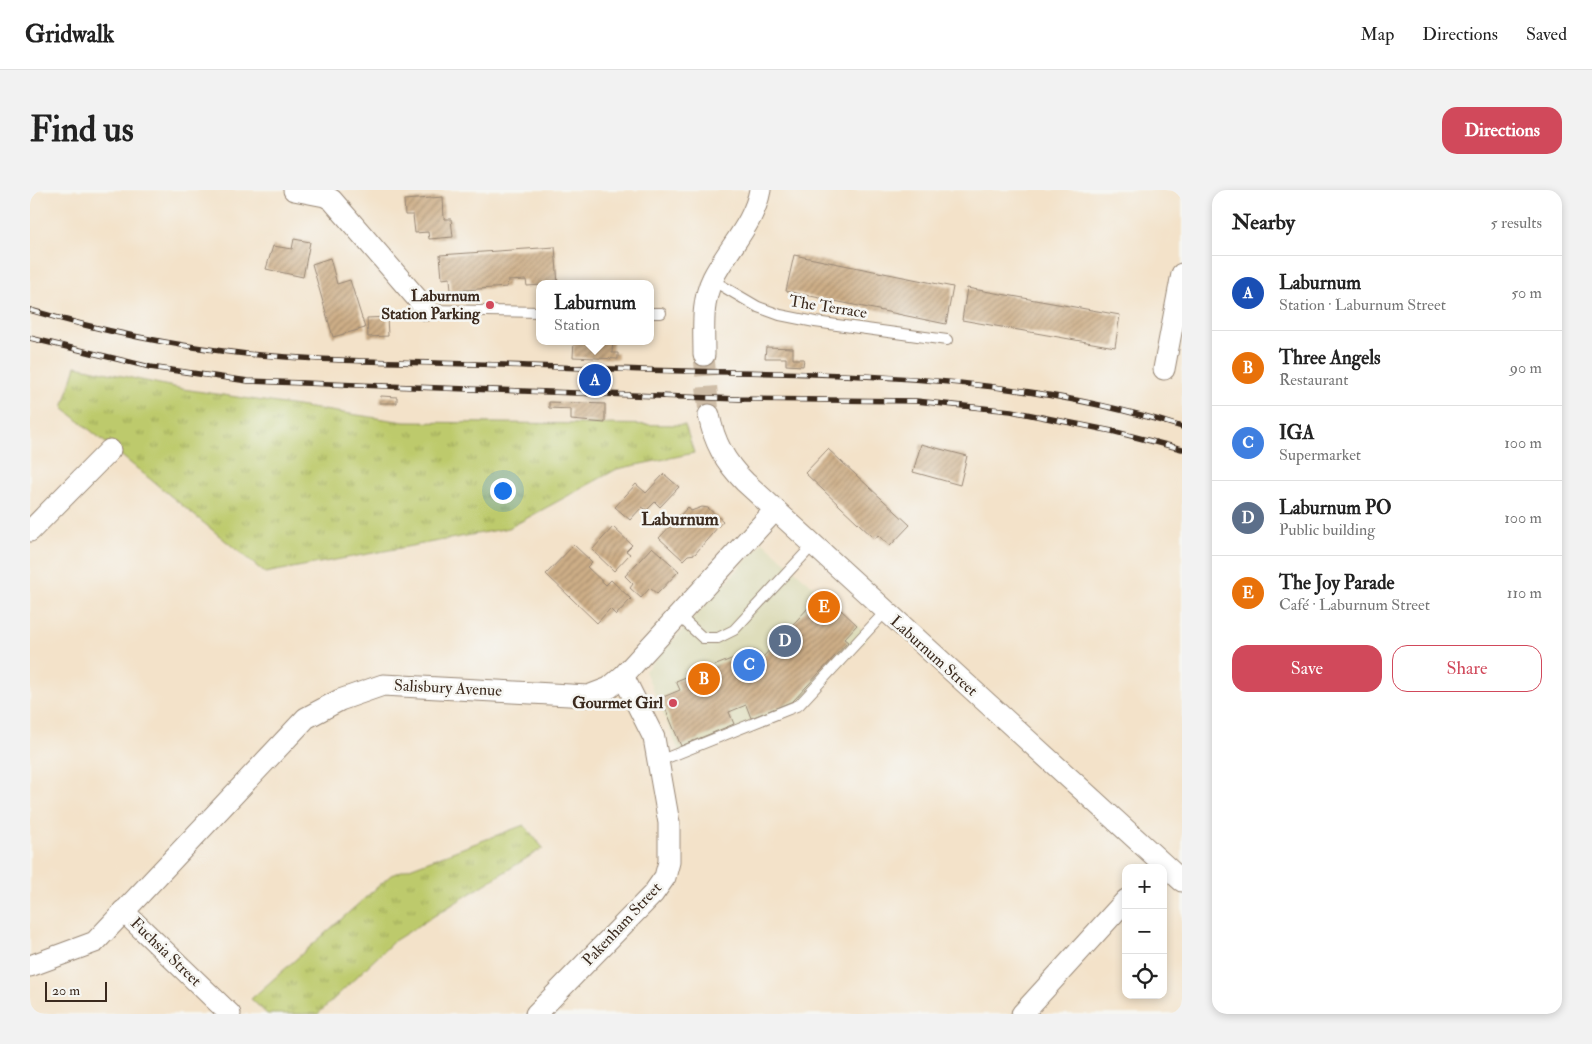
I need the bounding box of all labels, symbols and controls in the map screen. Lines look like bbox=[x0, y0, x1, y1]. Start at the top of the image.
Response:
text: Gridwalk bbox=[25, 19, 114, 50]
text: Map bbox=[1361, 23, 1394, 46]
text: Directions bbox=[1422, 23, 1498, 46]
text: Saved bbox=[1526, 23, 1567, 46]
button: Directions bbox=[1442, 107, 1562, 154]
text: Find us bbox=[30, 108, 134, 152]
text: Nearby bbox=[1232, 209, 1295, 236]
text: 5 results bbox=[1491, 213, 1542, 233]
text: Laburnum bbox=[1279, 271, 1361, 295]
popup bbox=[536, 280, 654, 345]
text: A bbox=[1243, 283, 1253, 303]
text: 50 m bbox=[1511, 283, 1542, 303]
place label: Laburnum Station Parking bbox=[381, 286, 481, 325]
text: Laburnum bbox=[554, 291, 636, 315]
street label: The Terrace bbox=[788, 291, 869, 323]
text: Station · Laburnum Street bbox=[1279, 295, 1446, 315]
marker: Laburnum Station Parking bbox=[484, 299, 496, 311]
text: Station bbox=[554, 315, 600, 335]
text: Three Angels bbox=[1279, 346, 1381, 370]
text: B bbox=[1243, 358, 1253, 378]
text: 90 m bbox=[1510, 358, 1542, 378]
pin: A bbox=[579, 361, 611, 399]
text: Restaurant bbox=[1279, 370, 1348, 390]
text: IGA bbox=[1279, 421, 1315, 445]
text: C bbox=[1242, 433, 1254, 453]
text: 100 m bbox=[1504, 433, 1542, 453]
text: Supermarket bbox=[1279, 445, 1361, 465]
your location bbox=[490, 478, 516, 504]
text: Laburnum PO bbox=[1279, 496, 1392, 520]
district label: Laburnum bbox=[641, 508, 720, 531]
text: D bbox=[1241, 508, 1255, 528]
text: 100 m bbox=[1504, 508, 1542, 528]
text: Public building bbox=[1279, 520, 1375, 540]
text: The Joy Parade bbox=[1279, 571, 1394, 595]
text: E bbox=[1242, 583, 1254, 603]
text: 110 m bbox=[1507, 583, 1542, 603]
pin: E bbox=[808, 588, 840, 626]
text: Café · Laburnum Street bbox=[1279, 595, 1430, 615]
street label: Laburnum Street bbox=[886, 611, 982, 701]
pin: D bbox=[769, 622, 801, 660]
button: Save bbox=[1232, 645, 1382, 692]
button: Share bbox=[1392, 645, 1542, 692]
pin: C bbox=[733, 646, 765, 684]
pin: B bbox=[688, 660, 720, 698]
street label: Salisbury Avenue bbox=[394, 675, 503, 701]
place label: Gourmet Girl bbox=[572, 693, 664, 713]
marker: Gourmet Girl bbox=[667, 697, 679, 709]
map controls bbox=[1122, 864, 1167, 999]
button: + bbox=[1122, 864, 1167, 909]
street label: Pakenham Street bbox=[578, 878, 666, 970]
button: − bbox=[1122, 909, 1167, 954]
street label: Fuchsia Street bbox=[126, 913, 206, 991]
button: locate bbox=[1122, 954, 1167, 999]
scale bar bbox=[45, 979, 108, 1002]
text: 20 m bbox=[52, 982, 80, 999]

